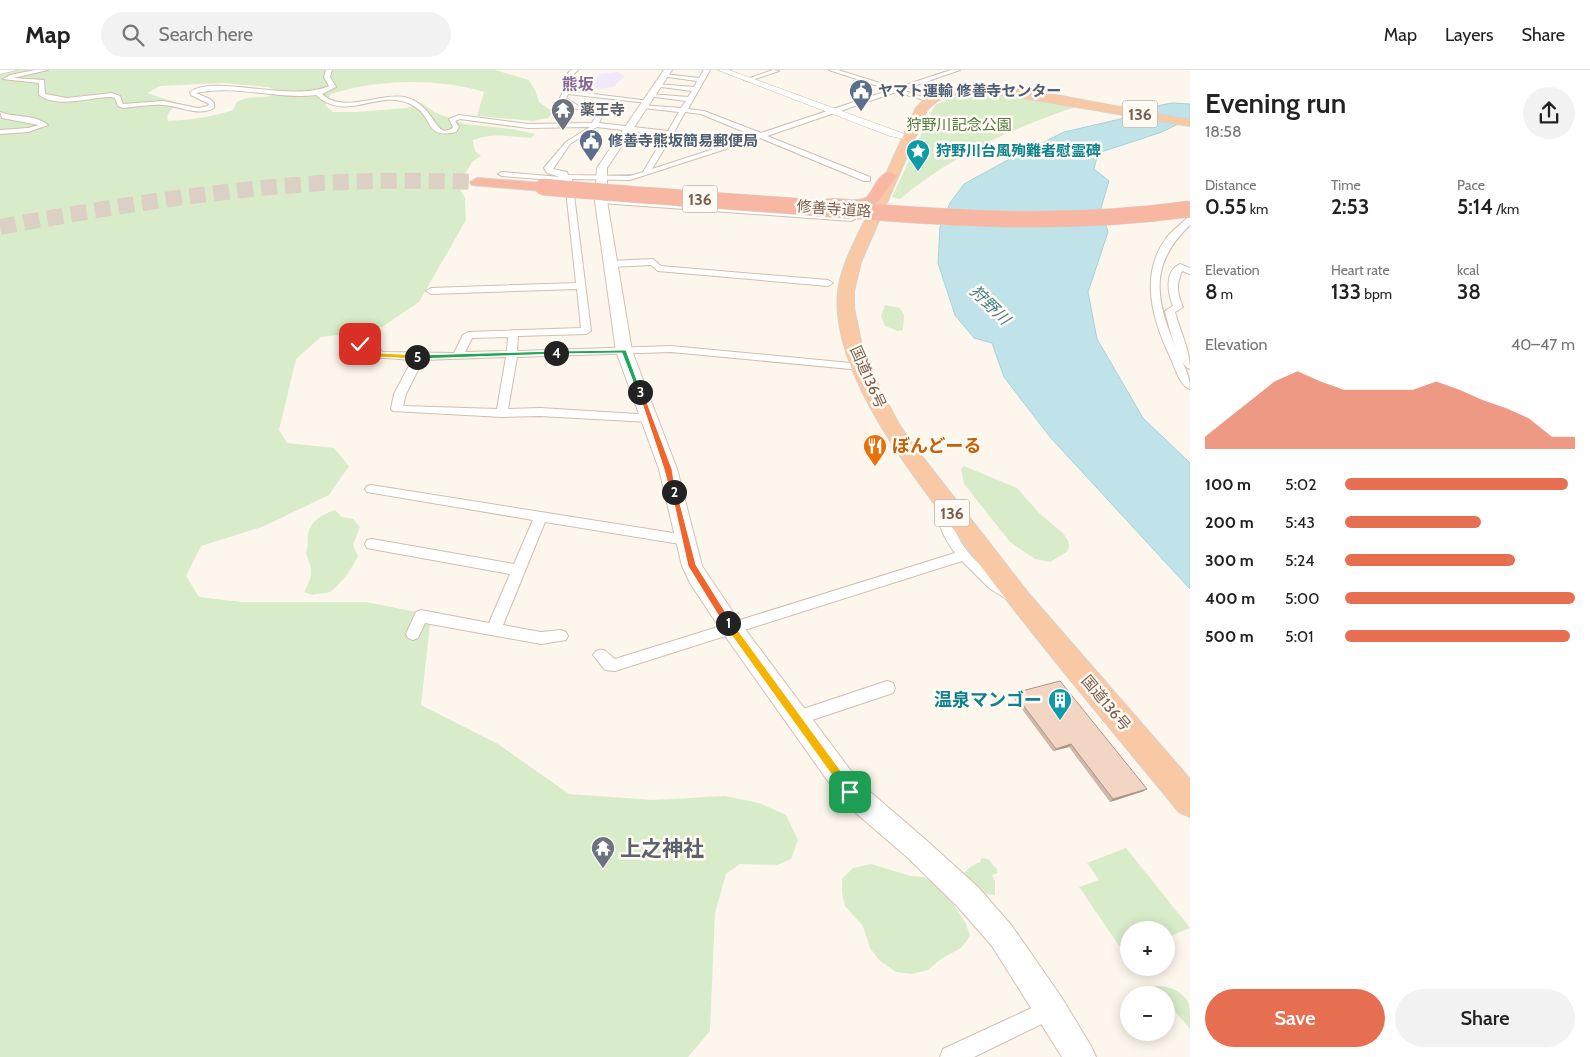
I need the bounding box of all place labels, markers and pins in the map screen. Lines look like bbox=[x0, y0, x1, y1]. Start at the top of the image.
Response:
public building icon: ヤマト運輸 修善寺センター bbox=[848, 78, 874, 112]
place label: ヤマト運輸 修善寺センター bbox=[878, 82, 1061, 100]
temple icon: 薬王寺 bbox=[550, 97, 576, 131]
place label: 薬王寺 bbox=[580, 101, 625, 119]
public building icon: 修善寺熊坂簡易郵便局 bbox=[578, 128, 604, 162]
place label: 修善寺熊坂簡易郵便局 bbox=[608, 132, 758, 150]
place icon: 狩野川台風殉難者慰霊碑 bbox=[905, 138, 931, 172]
place label: 狩野川台風殉難者慰霊碑 bbox=[936, 142, 1101, 160]
pin bbox=[339, 323, 381, 365]
pin: 4 bbox=[544, 340, 568, 366]
pin: 5 bbox=[404, 344, 430, 370]
pin: 3 bbox=[628, 380, 652, 404]
restaurant icon: ぼんどーる bbox=[862, 433, 888, 467]
place label: ぼんどーる bbox=[892, 435, 981, 457]
pin: 2 bbox=[662, 480, 686, 504]
pin: 1 bbox=[716, 610, 740, 636]
building icon: 温泉マンゴー bbox=[1047, 687, 1073, 721]
place label: 温泉マンゴー bbox=[934, 689, 1042, 711]
pin bbox=[829, 771, 871, 813]
temple icon: 上之神社 bbox=[590, 835, 616, 869]
place label: 上之神社 bbox=[620, 836, 704, 861]

